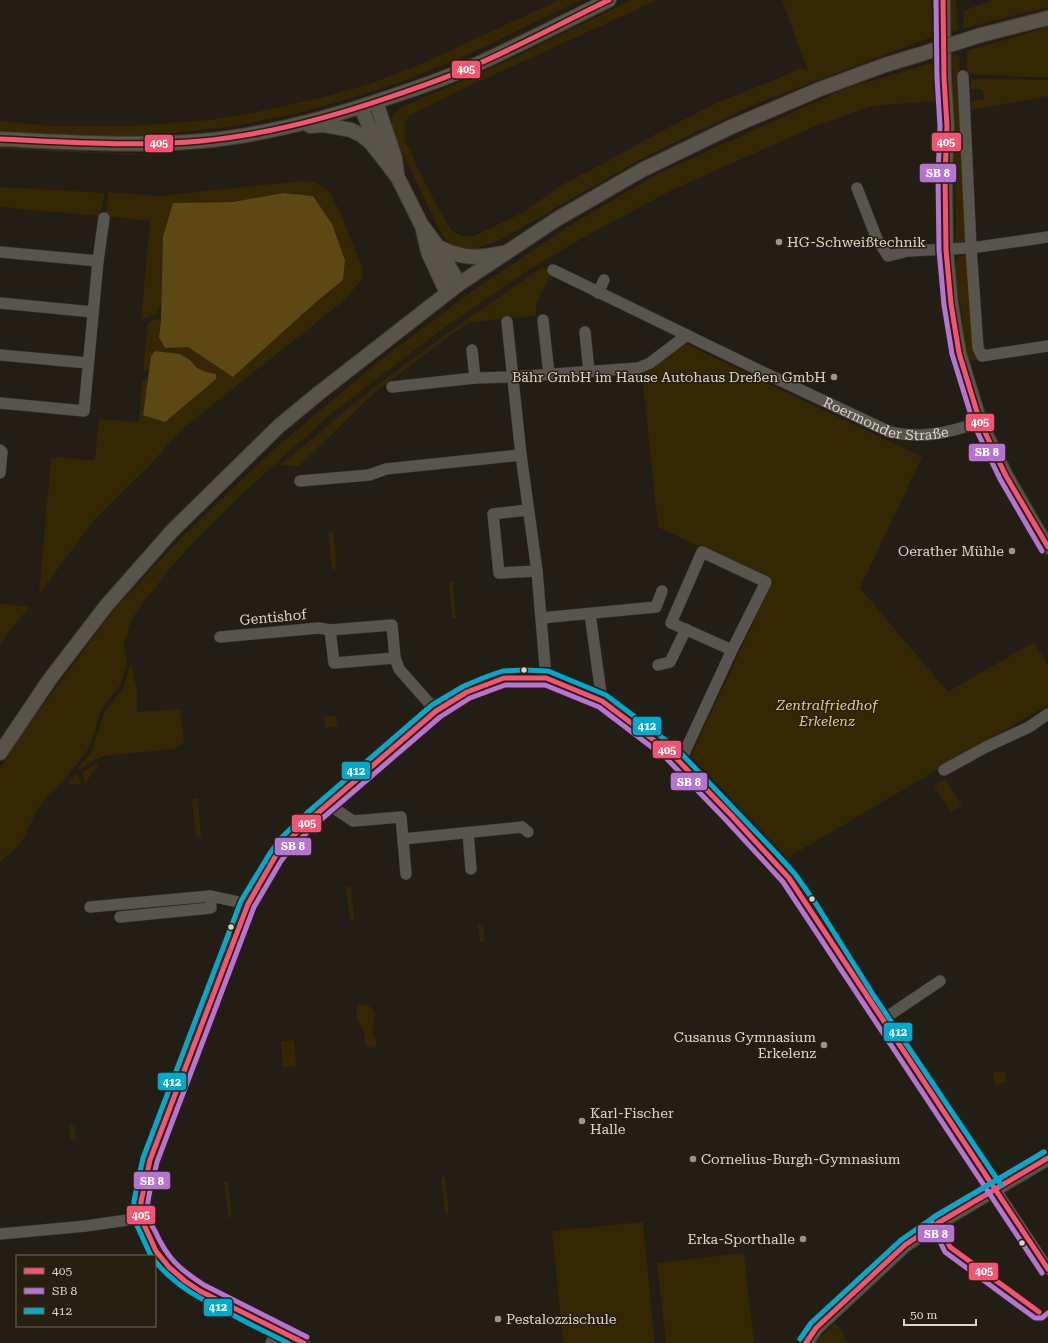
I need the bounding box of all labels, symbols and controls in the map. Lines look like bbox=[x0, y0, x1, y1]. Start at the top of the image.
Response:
line badge: 405 bbox=[451, 60, 481, 79]
text: 405 bbox=[457, 63, 475, 76]
line badge: 405 bbox=[931, 132, 962, 152]
line badge: 405 bbox=[144, 134, 174, 153]
text: 405 bbox=[937, 136, 955, 149]
text: 405 bbox=[150, 137, 168, 150]
line badge: SB 8 bbox=[919, 163, 957, 183]
text: SB 8 bbox=[926, 167, 950, 180]
place label: HG-Schweißtechnik bbox=[787, 234, 926, 250]
marker: HG-Schweißtechnik bbox=[774, 237, 784, 247]
place label: Bähr GmbH im Hause Autohaus Dreßen GmbH bbox=[512, 369, 826, 385]
marker: Bähr GmbH im Hause Autohaus Dreßen GmbH bbox=[829, 372, 839, 382]
street label: Roermonder Straße bbox=[821, 394, 950, 443]
line badge: 405 bbox=[965, 413, 995, 432]
text: 405 bbox=[971, 416, 989, 429]
line badge: SB 8 bbox=[968, 443, 1006, 462]
text: SB 8 bbox=[975, 446, 999, 459]
place label: Oerather Mühle bbox=[898, 543, 1004, 559]
marker: Oerather Mühle bbox=[1007, 546, 1017, 556]
street label: Gentishof bbox=[239, 606, 308, 628]
unlabelled marker bbox=[519, 665, 529, 675]
park label: Zentralfriedhof Erkelenz bbox=[776, 697, 879, 729]
line badge: 412 bbox=[632, 716, 662, 736]
text: 412 bbox=[638, 720, 656, 733]
line badge: 405 bbox=[652, 740, 682, 759]
text: 405 bbox=[658, 744, 676, 757]
line badge: 412 bbox=[341, 761, 371, 780]
text: 412 bbox=[347, 765, 365, 778]
line badge: SB 8 bbox=[670, 772, 708, 791]
text: SB 8 bbox=[677, 776, 701, 789]
line badge: 405 bbox=[291, 814, 322, 833]
text: 405 bbox=[298, 817, 316, 830]
line badge: SB 8 bbox=[274, 837, 312, 856]
text: SB 8 bbox=[281, 840, 305, 853]
unlabelled marker bbox=[807, 894, 817, 904]
unlabelled marker bbox=[226, 922, 236, 932]
line badge: 412 bbox=[883, 1022, 913, 1042]
text: 412 bbox=[889, 1026, 907, 1039]
place label: Cusanus Gymnasium Erkelenz bbox=[674, 1029, 816, 1061]
marker: Cusanus Gymnasium Erkelenz bbox=[819, 1040, 829, 1050]
line badge: 412 bbox=[157, 1072, 187, 1091]
text: 412 bbox=[163, 1076, 181, 1089]
place label: Karl-Fischer Halle bbox=[590, 1105, 674, 1137]
marker: Karl-Fischer Halle bbox=[577, 1116, 587, 1126]
place label: Cornelius-Burgh-Gymnasium bbox=[701, 1151, 901, 1167]
marker: Cornelius-Burgh-Gymnasium bbox=[688, 1154, 698, 1164]
line badge: SB 8 bbox=[133, 1171, 171, 1190]
text: SB 8 bbox=[140, 1175, 164, 1188]
line badge: 405 bbox=[126, 1205, 156, 1225]
text: 405 bbox=[132, 1209, 150, 1222]
line badge: SB 8 bbox=[917, 1224, 955, 1243]
text: SB 8 bbox=[924, 1228, 948, 1241]
place label: Erka-Sporthalle bbox=[687, 1231, 795, 1247]
marker: Erka-Sporthalle bbox=[798, 1234, 808, 1244]
unlabelled marker bbox=[1017, 1238, 1027, 1248]
legend bbox=[16, 1255, 156, 1327]
line badge: 405 bbox=[968, 1262, 999, 1281]
text: 405 bbox=[52, 1264, 72, 1278]
text: 405 bbox=[975, 1265, 993, 1278]
text: SB 8 bbox=[52, 1284, 78, 1298]
line badge: 412 bbox=[203, 1298, 233, 1317]
text: 412 bbox=[209, 1301, 227, 1314]
scale bar bbox=[904, 1301, 976, 1327]
text: 412 bbox=[52, 1304, 72, 1318]
text: 50 m bbox=[910, 1308, 937, 1322]
place label: Pestalozzischule bbox=[506, 1311, 617, 1327]
marker: Pestalozzischule bbox=[493, 1314, 503, 1324]

